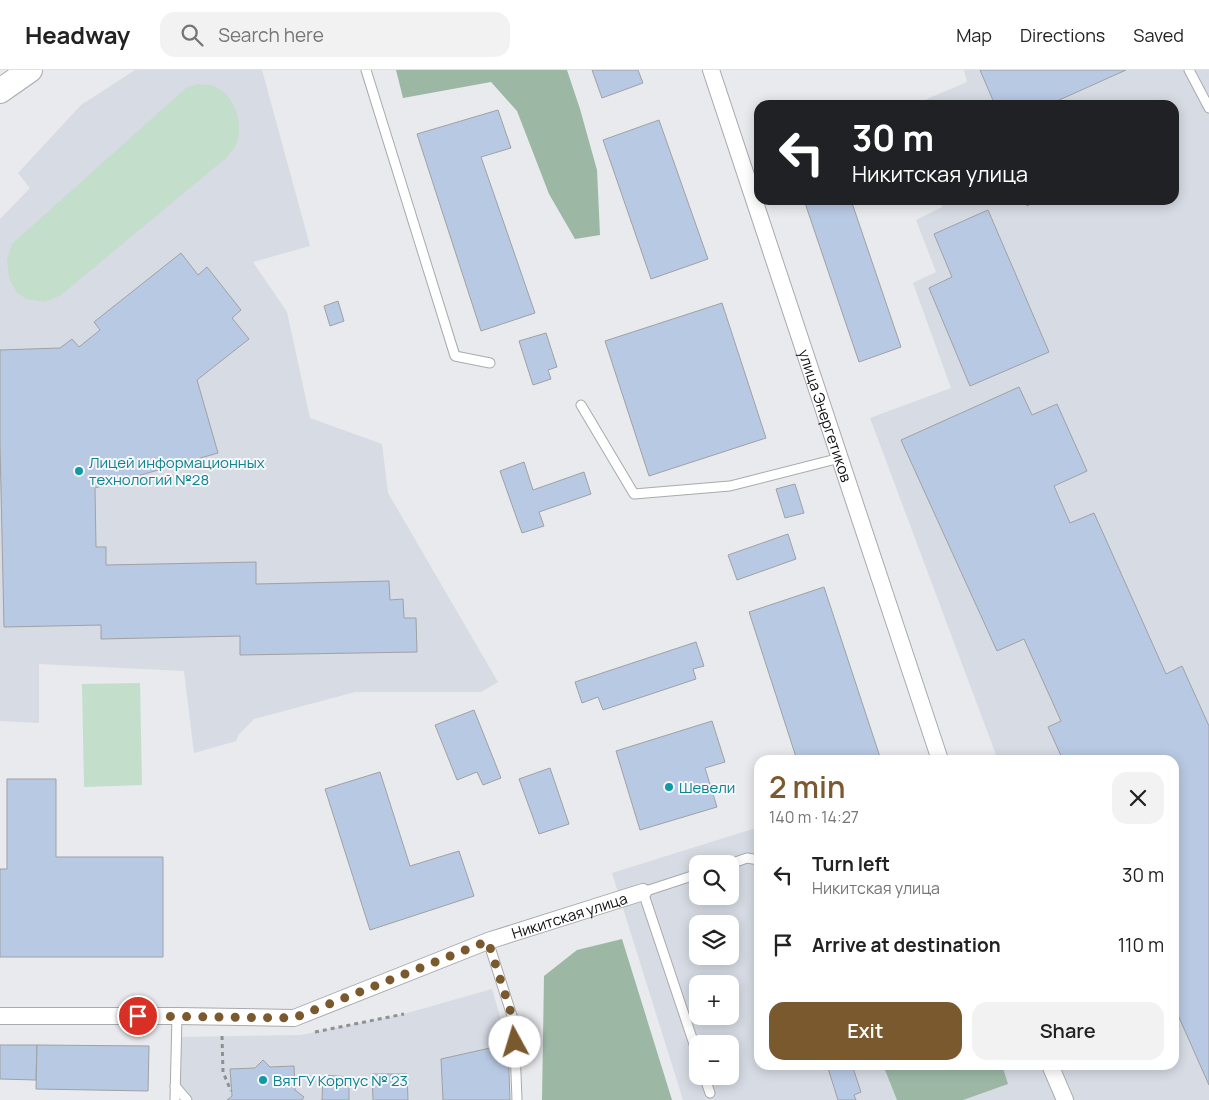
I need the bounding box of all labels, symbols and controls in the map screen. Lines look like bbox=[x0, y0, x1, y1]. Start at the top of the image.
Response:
search box bbox=[160, 12, 510, 57]
text: Headway bbox=[25, 18, 130, 51]
icon: search bbox=[178, 21, 206, 49]
text: Search here bbox=[218, 22, 324, 48]
text: Map bbox=[956, 23, 992, 47]
text: Directions bbox=[1020, 23, 1105, 47]
text: Saved bbox=[1133, 23, 1184, 47]
text: 30 m bbox=[852, 114, 934, 162]
icon: left bbox=[769, 120, 834, 185]
text: Никитская улица bbox=[852, 159, 1028, 189]
street label: улица Энергетиков bbox=[794, 346, 857, 485]
place label: Лицей информационных технологий №28 bbox=[89, 452, 265, 490]
marker: Лицей информационных технологий №28 bbox=[73, 465, 85, 477]
text: 2 min bbox=[769, 766, 845, 807]
button: close bbox=[1112, 772, 1164, 824]
place label: Шевели bbox=[679, 777, 735, 798]
marker: Шевели bbox=[663, 781, 675, 793]
text: 140 m · 14:27 bbox=[769, 806, 859, 828]
text: Turn left bbox=[812, 851, 890, 877]
map controls bbox=[689, 855, 739, 1085]
button: search bbox=[689, 855, 739, 905]
icon: left bbox=[769, 861, 797, 889]
text: 30 m bbox=[1122, 862, 1164, 888]
text: Никитская улица bbox=[812, 877, 940, 899]
street label: Никитская улица bbox=[509, 887, 630, 943]
button: layers bbox=[689, 915, 739, 965]
icon: arrive bbox=[769, 931, 797, 959]
text: Arrive at destination bbox=[812, 932, 1001, 958]
text: 110 m bbox=[1118, 932, 1164, 958]
button: + bbox=[689, 975, 739, 1025]
pin bbox=[117, 995, 159, 1037]
icon: arrive bbox=[124, 1002, 152, 1030]
button: Exit bbox=[769, 1002, 962, 1060]
button: Share bbox=[972, 1002, 1164, 1060]
position arrow bbox=[488, 1015, 540, 1067]
button: − bbox=[689, 1035, 739, 1085]
place label: ВятГУ Корпус № 23 bbox=[273, 1070, 408, 1091]
marker: ВятГУ Корпус № 23 bbox=[257, 1074, 269, 1086]

